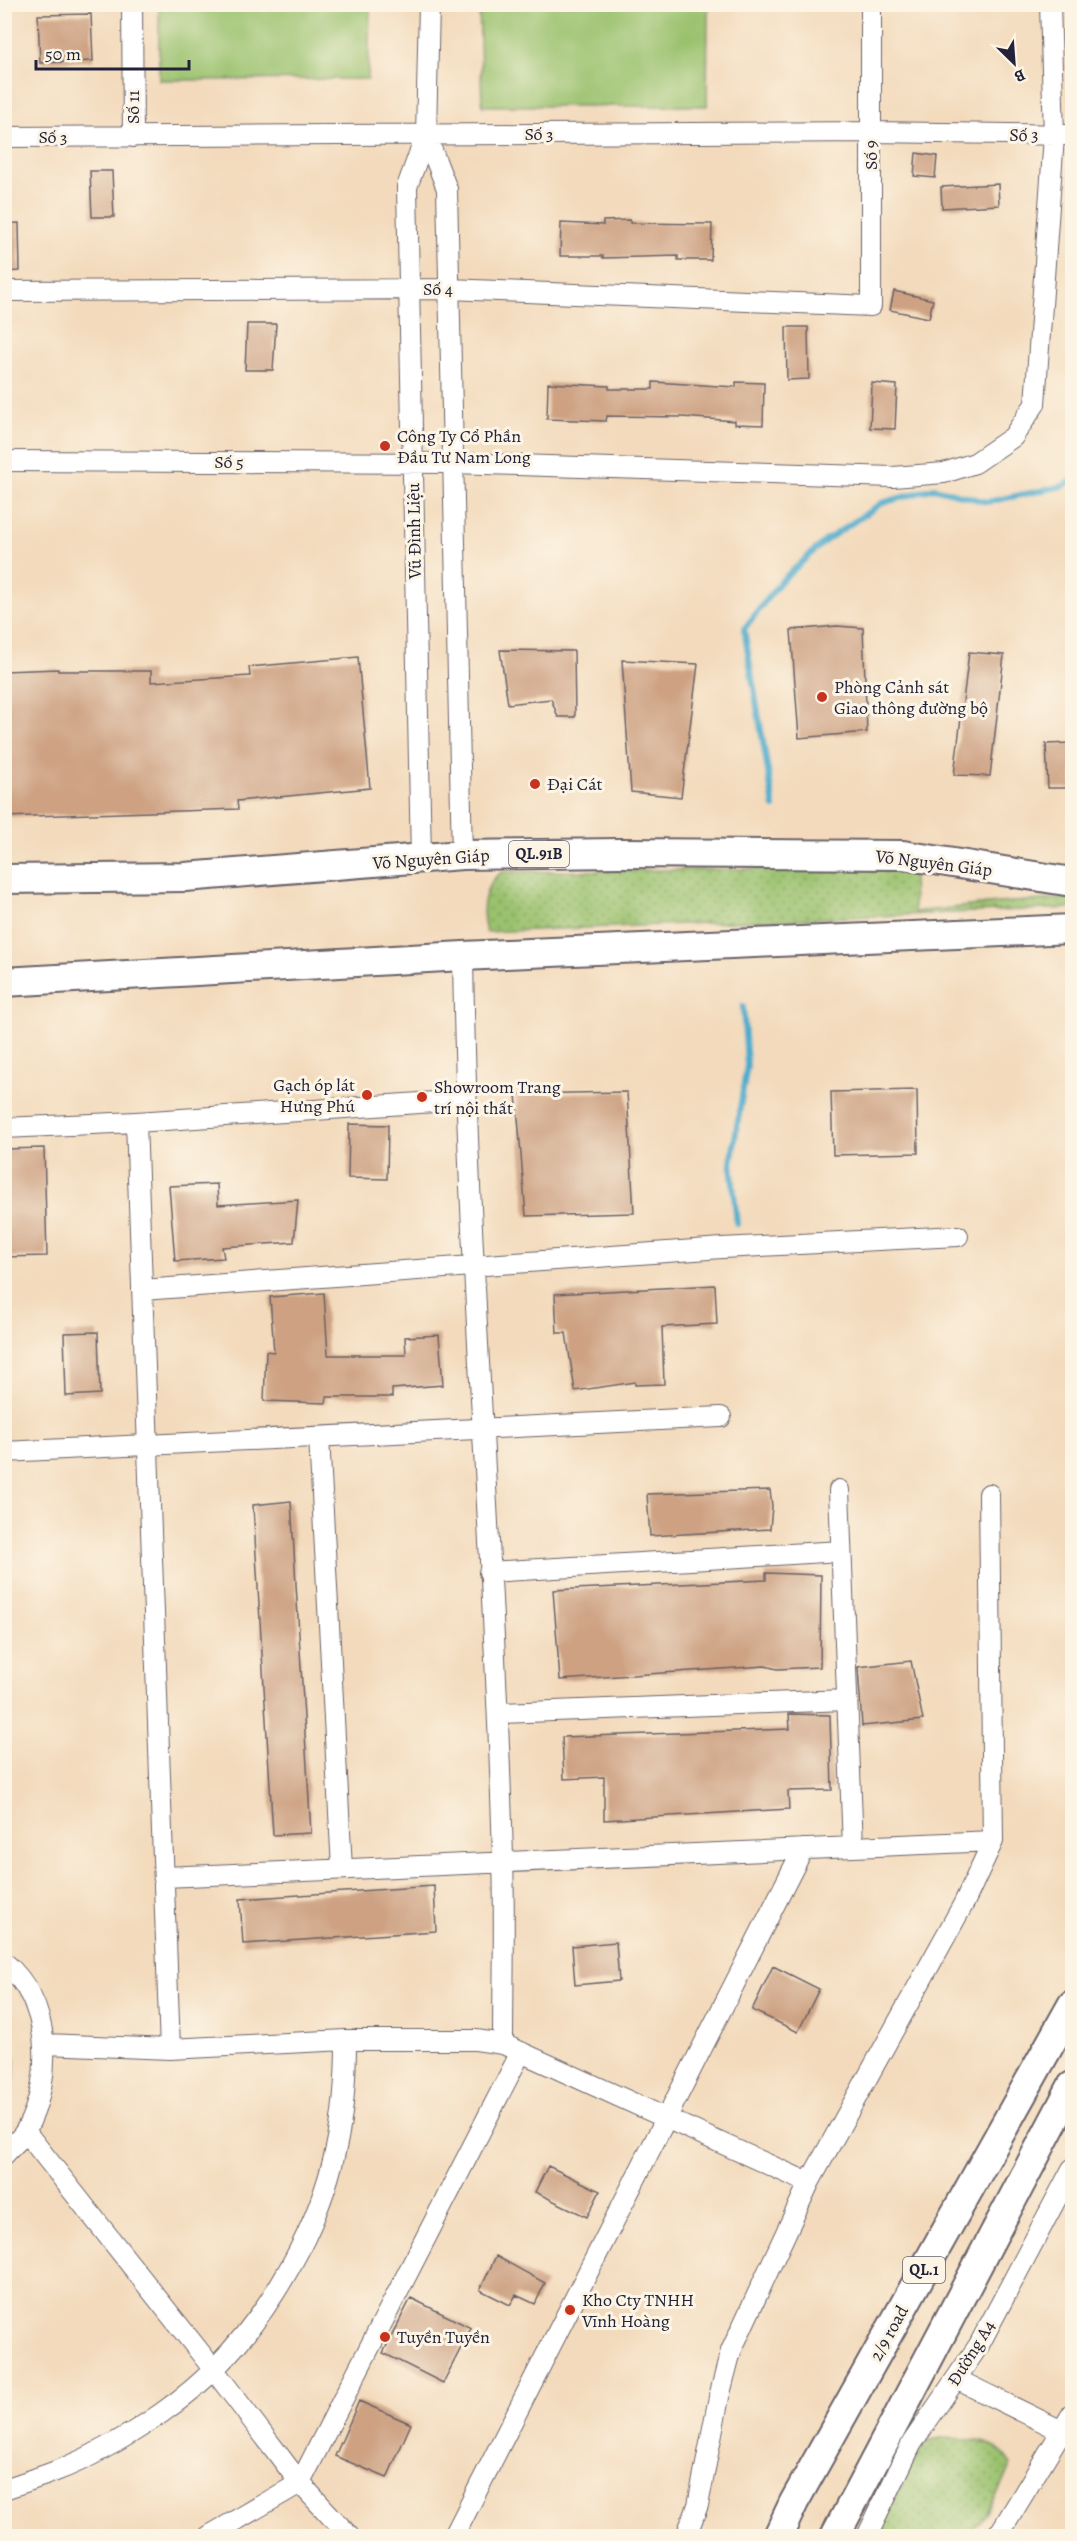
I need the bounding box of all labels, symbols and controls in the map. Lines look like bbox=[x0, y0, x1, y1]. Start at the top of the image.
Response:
scale bar bbox=[36, 33, 189, 71]
north arrow bbox=[984, 33, 1044, 93]
text: 50 m bbox=[45, 42, 81, 66]
text: B bbox=[1011, 64, 1029, 88]
street label: Số 11 bbox=[121, 90, 145, 124]
street label: Số 3 bbox=[524, 122, 554, 146]
street label: Số 3 bbox=[1009, 123, 1039, 147]
street label: Số 3 bbox=[38, 125, 68, 149]
street label: Số 9 bbox=[859, 140, 883, 170]
street label: Số 4 bbox=[423, 277, 453, 301]
place label: Công Ty Cổ Phần Đầu Tư Nam Long bbox=[397, 424, 531, 469]
marker: Công Ty Cổ Phần Đầu Tư Nam Long bbox=[378, 439, 392, 453]
street label: Số 5 bbox=[214, 450, 244, 474]
street label: Vũ Đình Liệu bbox=[401, 482, 427, 580]
place label: Phòng Cảnh sát Giao thông đường bộ bbox=[834, 675, 988, 720]
marker: Phòng Cảnh sát Giao thông đường bộ bbox=[815, 690, 829, 704]
place label: Đại Cát bbox=[547, 772, 603, 796]
marker: Đại Cát bbox=[528, 777, 542, 791]
road number: QL.91B bbox=[509, 841, 569, 867]
street label: Võ Nguyên Giáp bbox=[371, 843, 490, 875]
street label: Võ Nguyên Giáp bbox=[873, 844, 994, 882]
place label: Gạch óp lát Hưng Phú bbox=[273, 1073, 355, 1118]
place label: Showroom Trang trí nội thất bbox=[434, 1075, 561, 1120]
marker: Gạch óp lát Hưng Phú bbox=[360, 1088, 374, 1102]
marker: Showroom Trang trí nội thất bbox=[415, 1090, 429, 1104]
road number: QL.1 bbox=[903, 2257, 945, 2283]
place label: Kho Cty TNHH Vĩnh Hoàng bbox=[581, 2288, 694, 2333]
street label: 2/9 road bbox=[864, 2301, 914, 2365]
marker: Kho Cty TNHH Vĩnh Hoàng bbox=[563, 2303, 577, 2317]
street label: Đường A4 bbox=[941, 2316, 1001, 2390]
place label: Tuyền Tuyền bbox=[397, 2325, 490, 2349]
marker: Tuyền Tuyền bbox=[378, 2330, 392, 2344]

